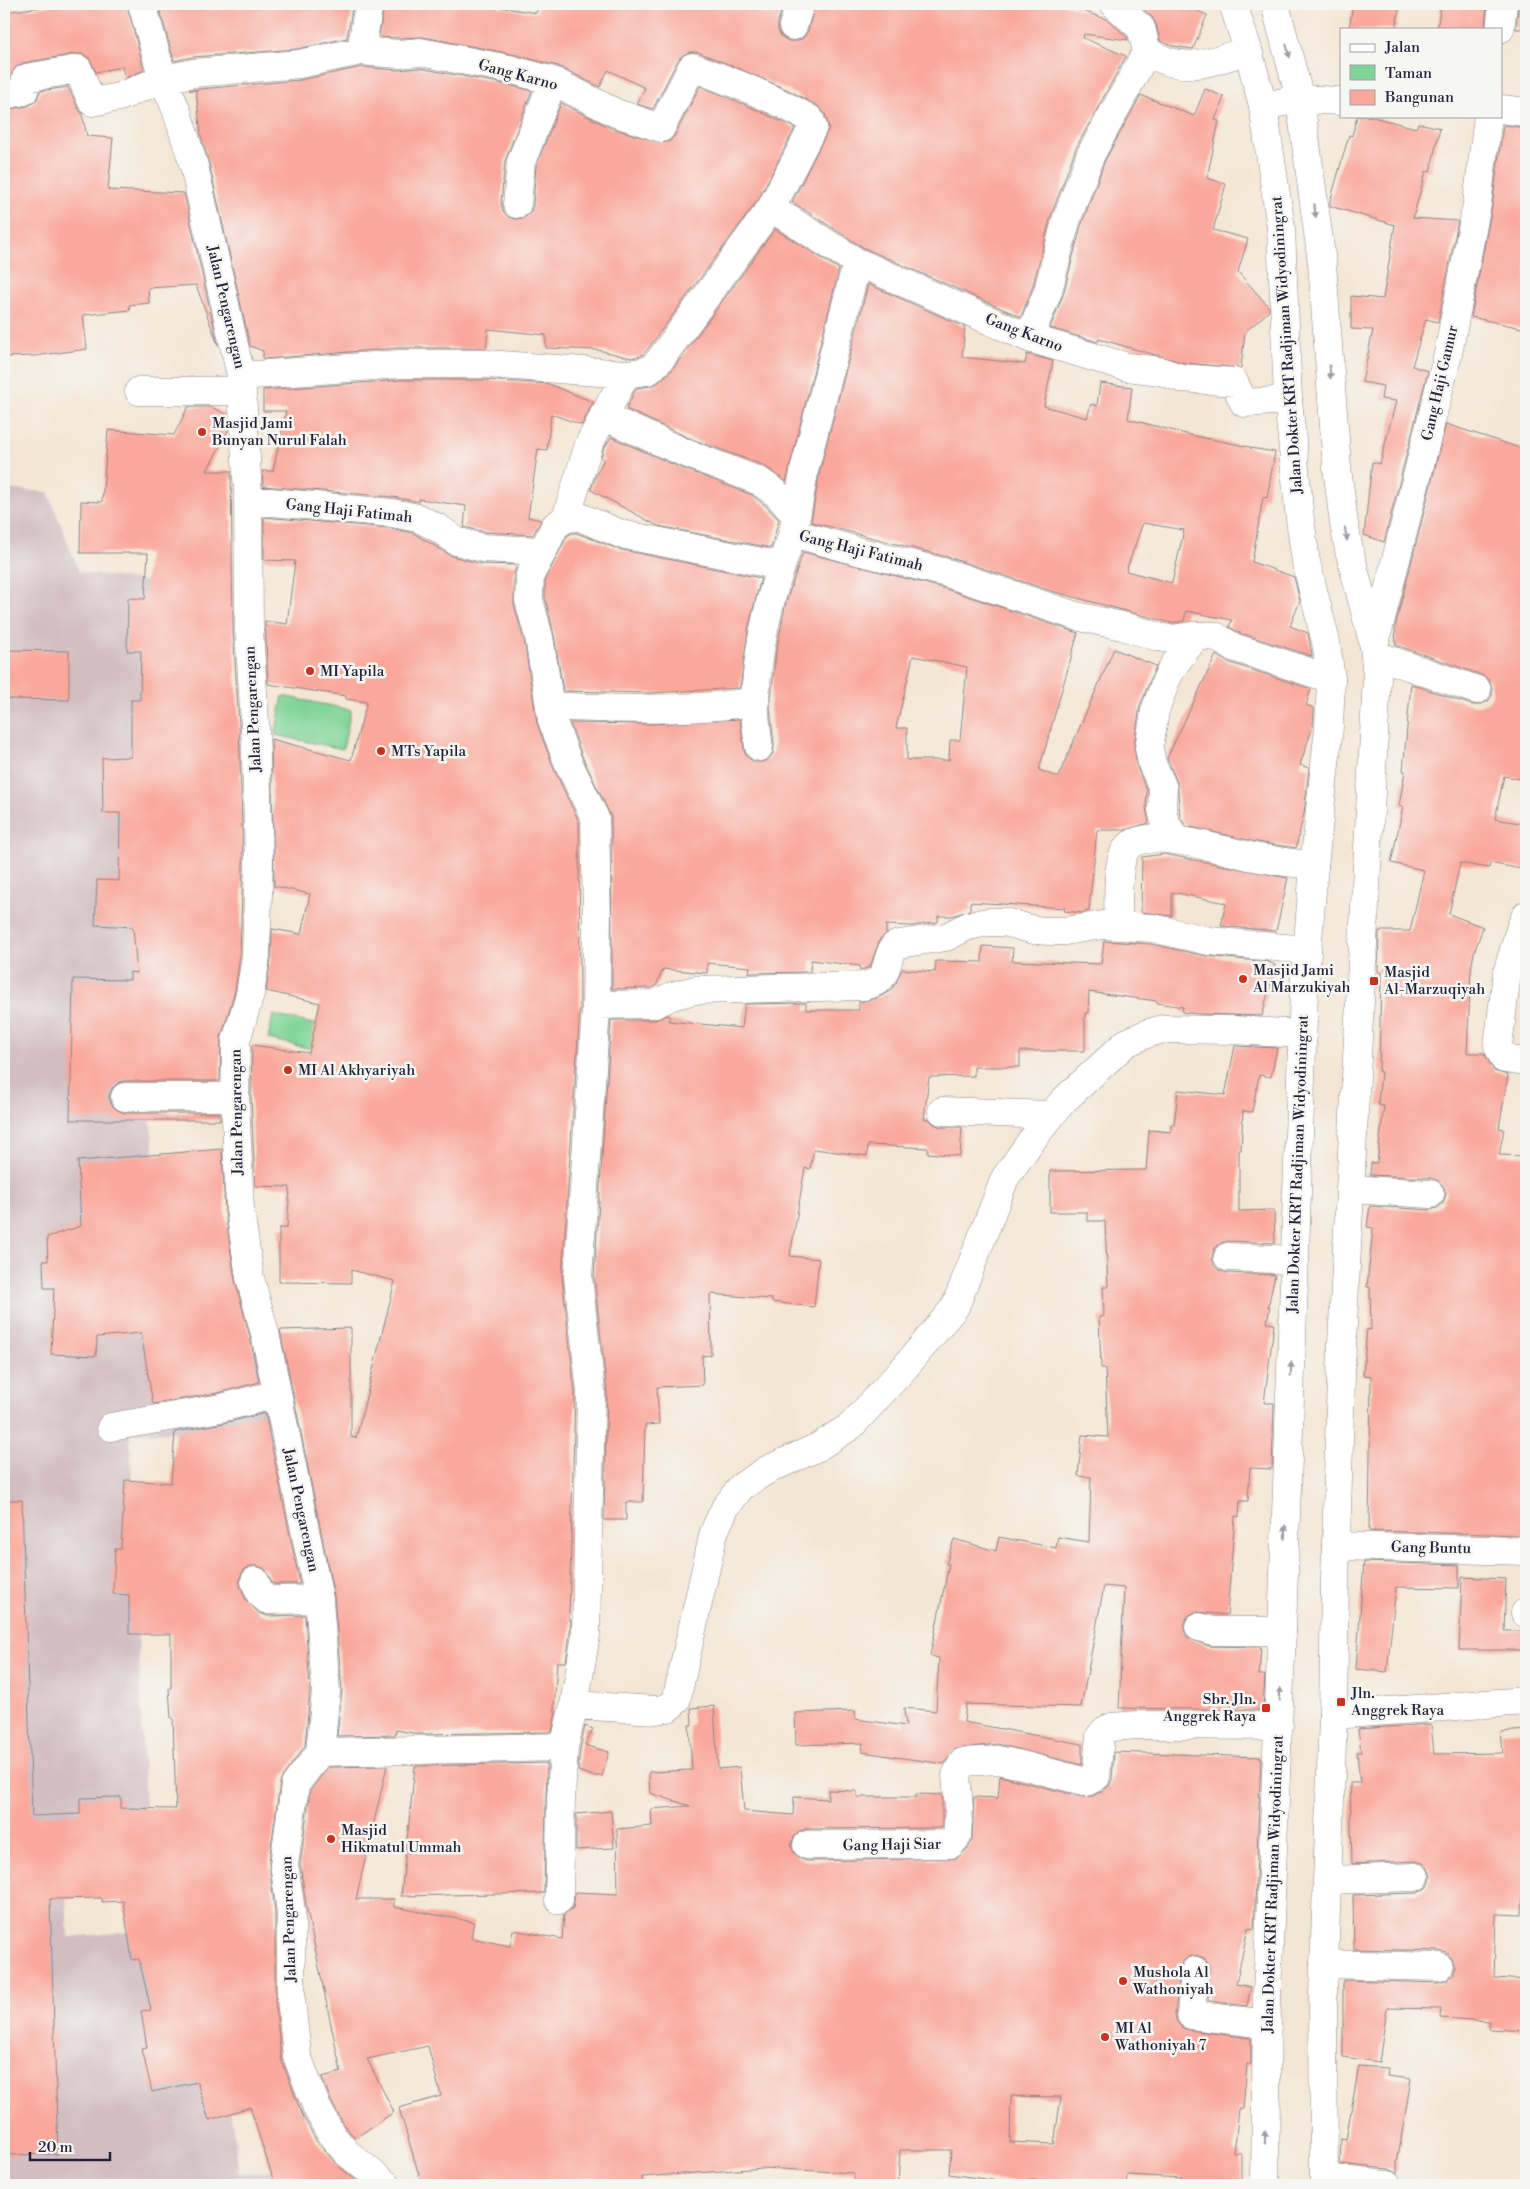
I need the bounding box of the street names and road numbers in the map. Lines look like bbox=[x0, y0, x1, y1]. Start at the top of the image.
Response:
street label: Gang Karno bbox=[476, 55, 560, 95]
street label: Jalan Dokter KRT Radjiman Widyodiningrat bbox=[1267, 195, 1307, 496]
street label: Jalan Pengarengan bbox=[202, 242, 249, 371]
street label: Gang Karno bbox=[982, 309, 1066, 357]
street label: Gang Haji Gamur bbox=[1417, 323, 1463, 443]
street label: Gang Haji Fatimah bbox=[285, 495, 413, 527]
street label: Gang Haji Fatimah bbox=[797, 526, 925, 576]
street label: Jalan Pengarengan bbox=[240, 645, 266, 774]
street label: Jalan Dokter KRT Radjiman Widyodiningrat bbox=[1283, 1014, 1313, 1315]
street label: Jalan Pengarengan bbox=[226, 1049, 248, 1176]
street label: Jalan Pengarengan bbox=[278, 1445, 323, 1574]
street label: Gang Buntu bbox=[1391, 1538, 1472, 1558]
street label: Jalan Dokter KRT Radjiman Widyodiningrat bbox=[1258, 1734, 1288, 2035]
street label: Gang Haji Siar bbox=[843, 1835, 942, 1855]
street label: Jalan Pengarengan bbox=[277, 1855, 301, 1983]

